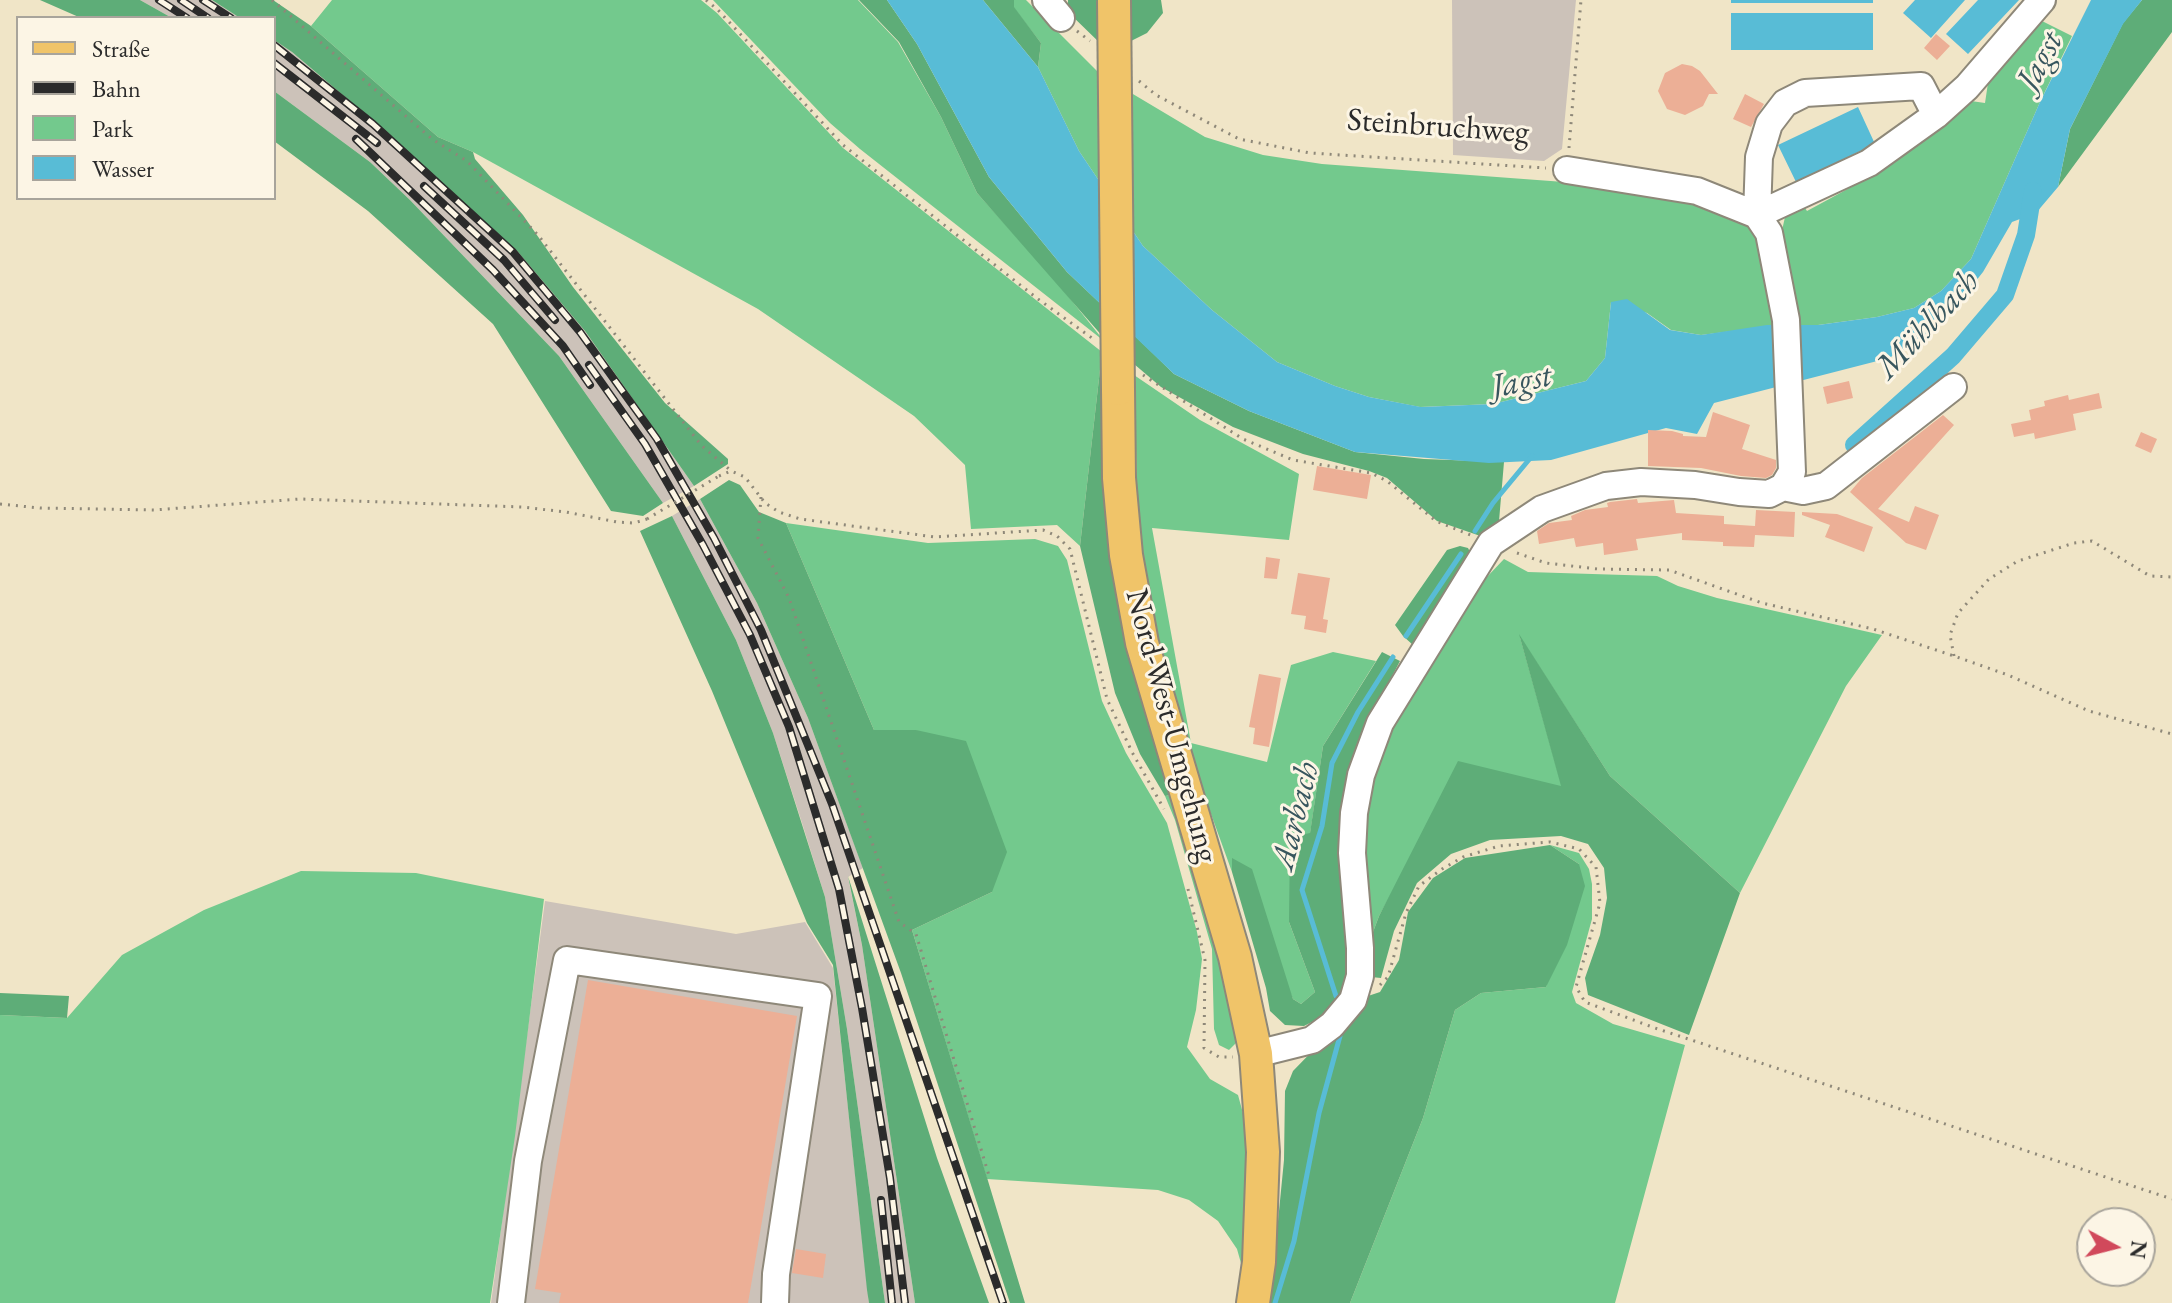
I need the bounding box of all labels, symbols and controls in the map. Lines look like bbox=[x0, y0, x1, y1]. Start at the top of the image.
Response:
legend bbox=[16, 16, 276, 200]
water label: Jagst bbox=[2009, 25, 2073, 97]
text: Straße bbox=[92, 33, 150, 64]
text: Bahn bbox=[92, 73, 141, 104]
street label: Steinbruchweg bbox=[1346, 101, 1530, 153]
text: Park bbox=[92, 113, 133, 144]
text: Wasser bbox=[92, 153, 154, 184]
water label: Mühlbach bbox=[1867, 262, 1989, 388]
water label: Jagst bbox=[1488, 356, 1556, 408]
street label: Nord-West-Umgehung bbox=[1116, 585, 1226, 867]
water label: Aarbach bbox=[1263, 758, 1329, 874]
north arrow bbox=[2076, 1207, 2156, 1287]
text: N bbox=[2123, 1239, 2154, 1260]

